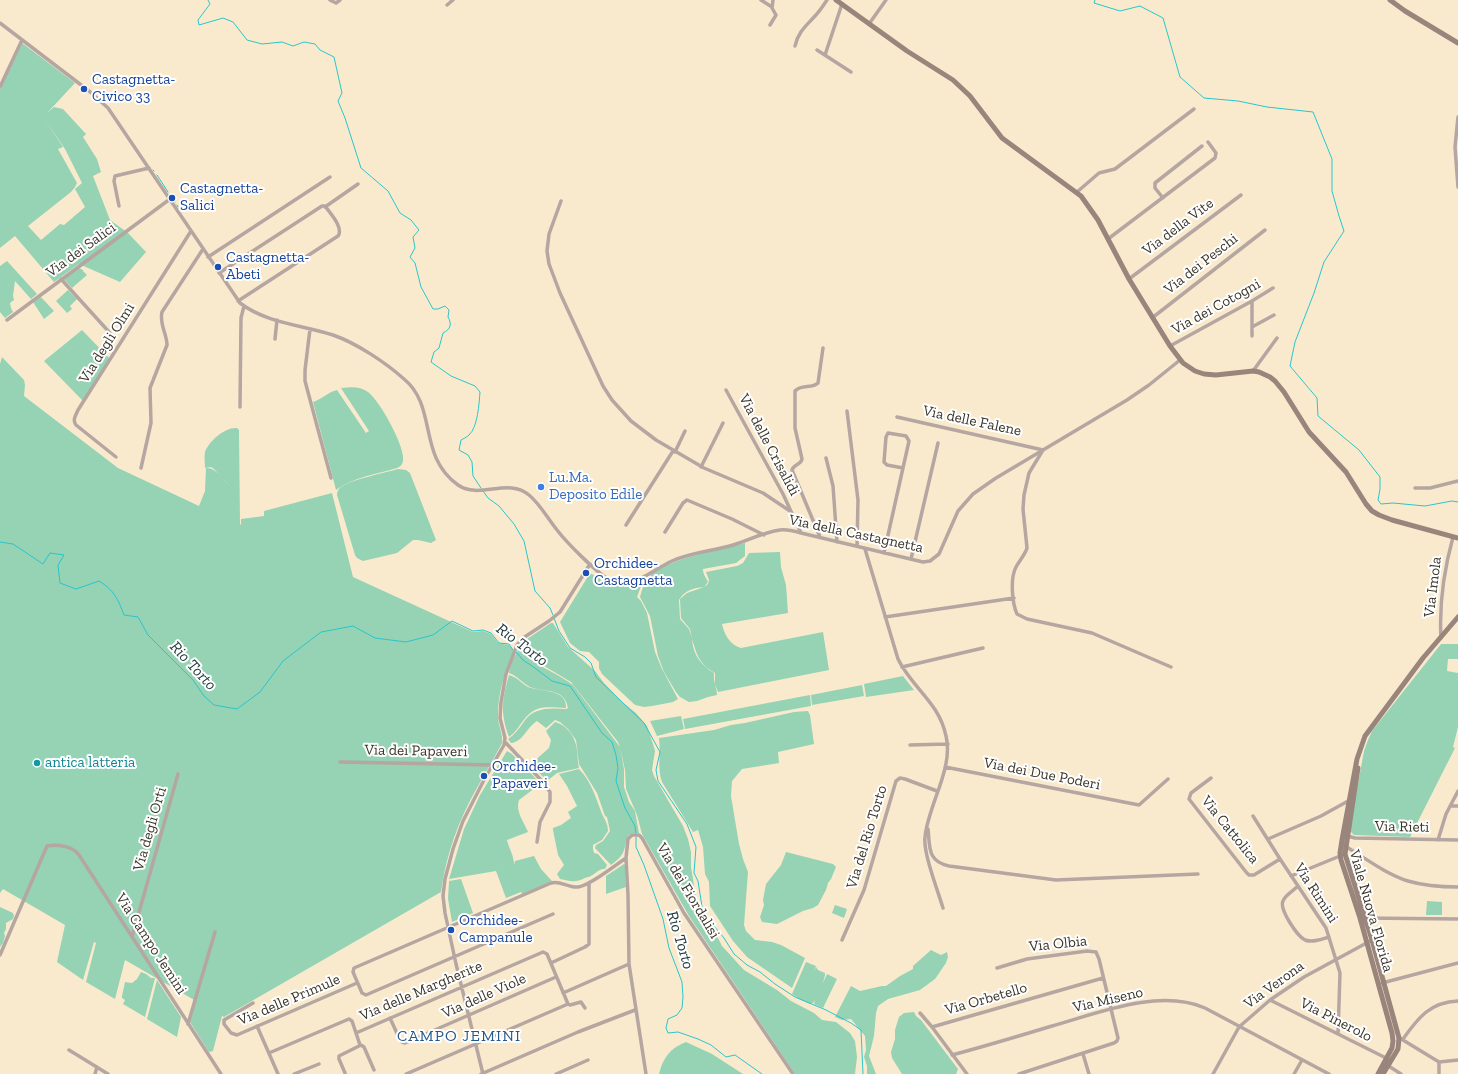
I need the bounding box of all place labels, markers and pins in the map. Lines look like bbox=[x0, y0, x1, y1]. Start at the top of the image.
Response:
place label: Castagnetta- Civico 33 bbox=[92, 71, 176, 106]
marker: Castagnetta- Civico 33 bbox=[79, 84, 89, 94]
place label: Castagnetta- Salici bbox=[180, 180, 264, 215]
marker: Castagnetta- Salici bbox=[167, 193, 177, 203]
place label: Castagnetta- Abeti bbox=[226, 249, 310, 284]
marker: Castagnetta- Abeti bbox=[213, 262, 223, 272]
place label: Lu.Ma. Deposito Edile bbox=[549, 469, 642, 504]
marker: Lu.Ma. Deposito Edile bbox=[536, 482, 546, 492]
place label: Orchidee- Castagnetta bbox=[594, 555, 673, 590]
marker: Orchidee- Castagnetta bbox=[581, 568, 591, 578]
place label: antica latteria bbox=[45, 754, 135, 772]
marker: antica latteria bbox=[32, 758, 42, 768]
place label: Orchidee- Papaveri bbox=[492, 758, 556, 793]
marker: Orchidee- Papaveri bbox=[479, 771, 489, 781]
place label: Orchidee- Campanule bbox=[459, 912, 532, 947]
marker: Orchidee- Campanule bbox=[446, 925, 456, 935]

